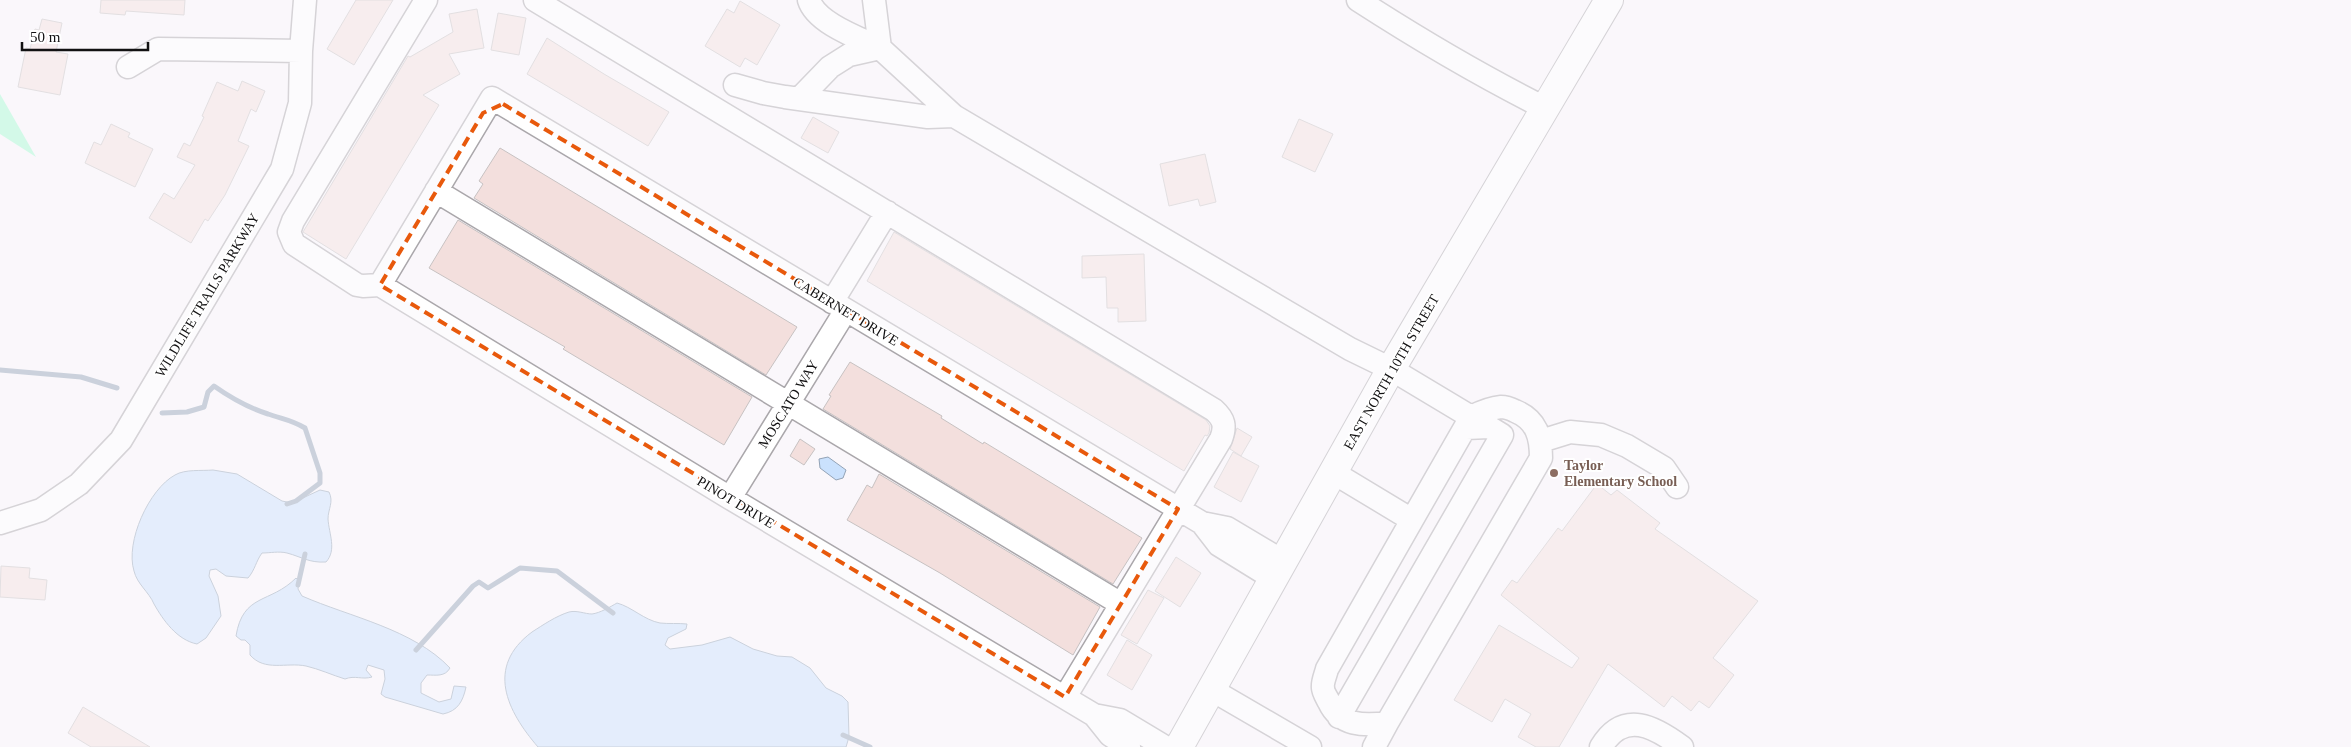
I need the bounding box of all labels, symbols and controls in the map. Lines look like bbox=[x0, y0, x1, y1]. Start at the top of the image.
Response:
scale bar bbox=[22, 20, 149, 52]
text: 50 m bbox=[30, 29, 61, 45]
street label: WILDLIFE TRAILS PARKWAY bbox=[152, 211, 262, 380]
street label: CABERNET DRIVE bbox=[790, 274, 901, 349]
street label: EAST NORTH 10TH STREET bbox=[1341, 292, 1442, 452]
street label: MOSCATO WAY bbox=[755, 358, 821, 451]
place label: Taylor Elementary School bbox=[1564, 458, 1677, 489]
marker: Taylor Elementary School bbox=[1548, 467, 1560, 479]
street label: PINOT DRIVE bbox=[694, 474, 777, 531]

